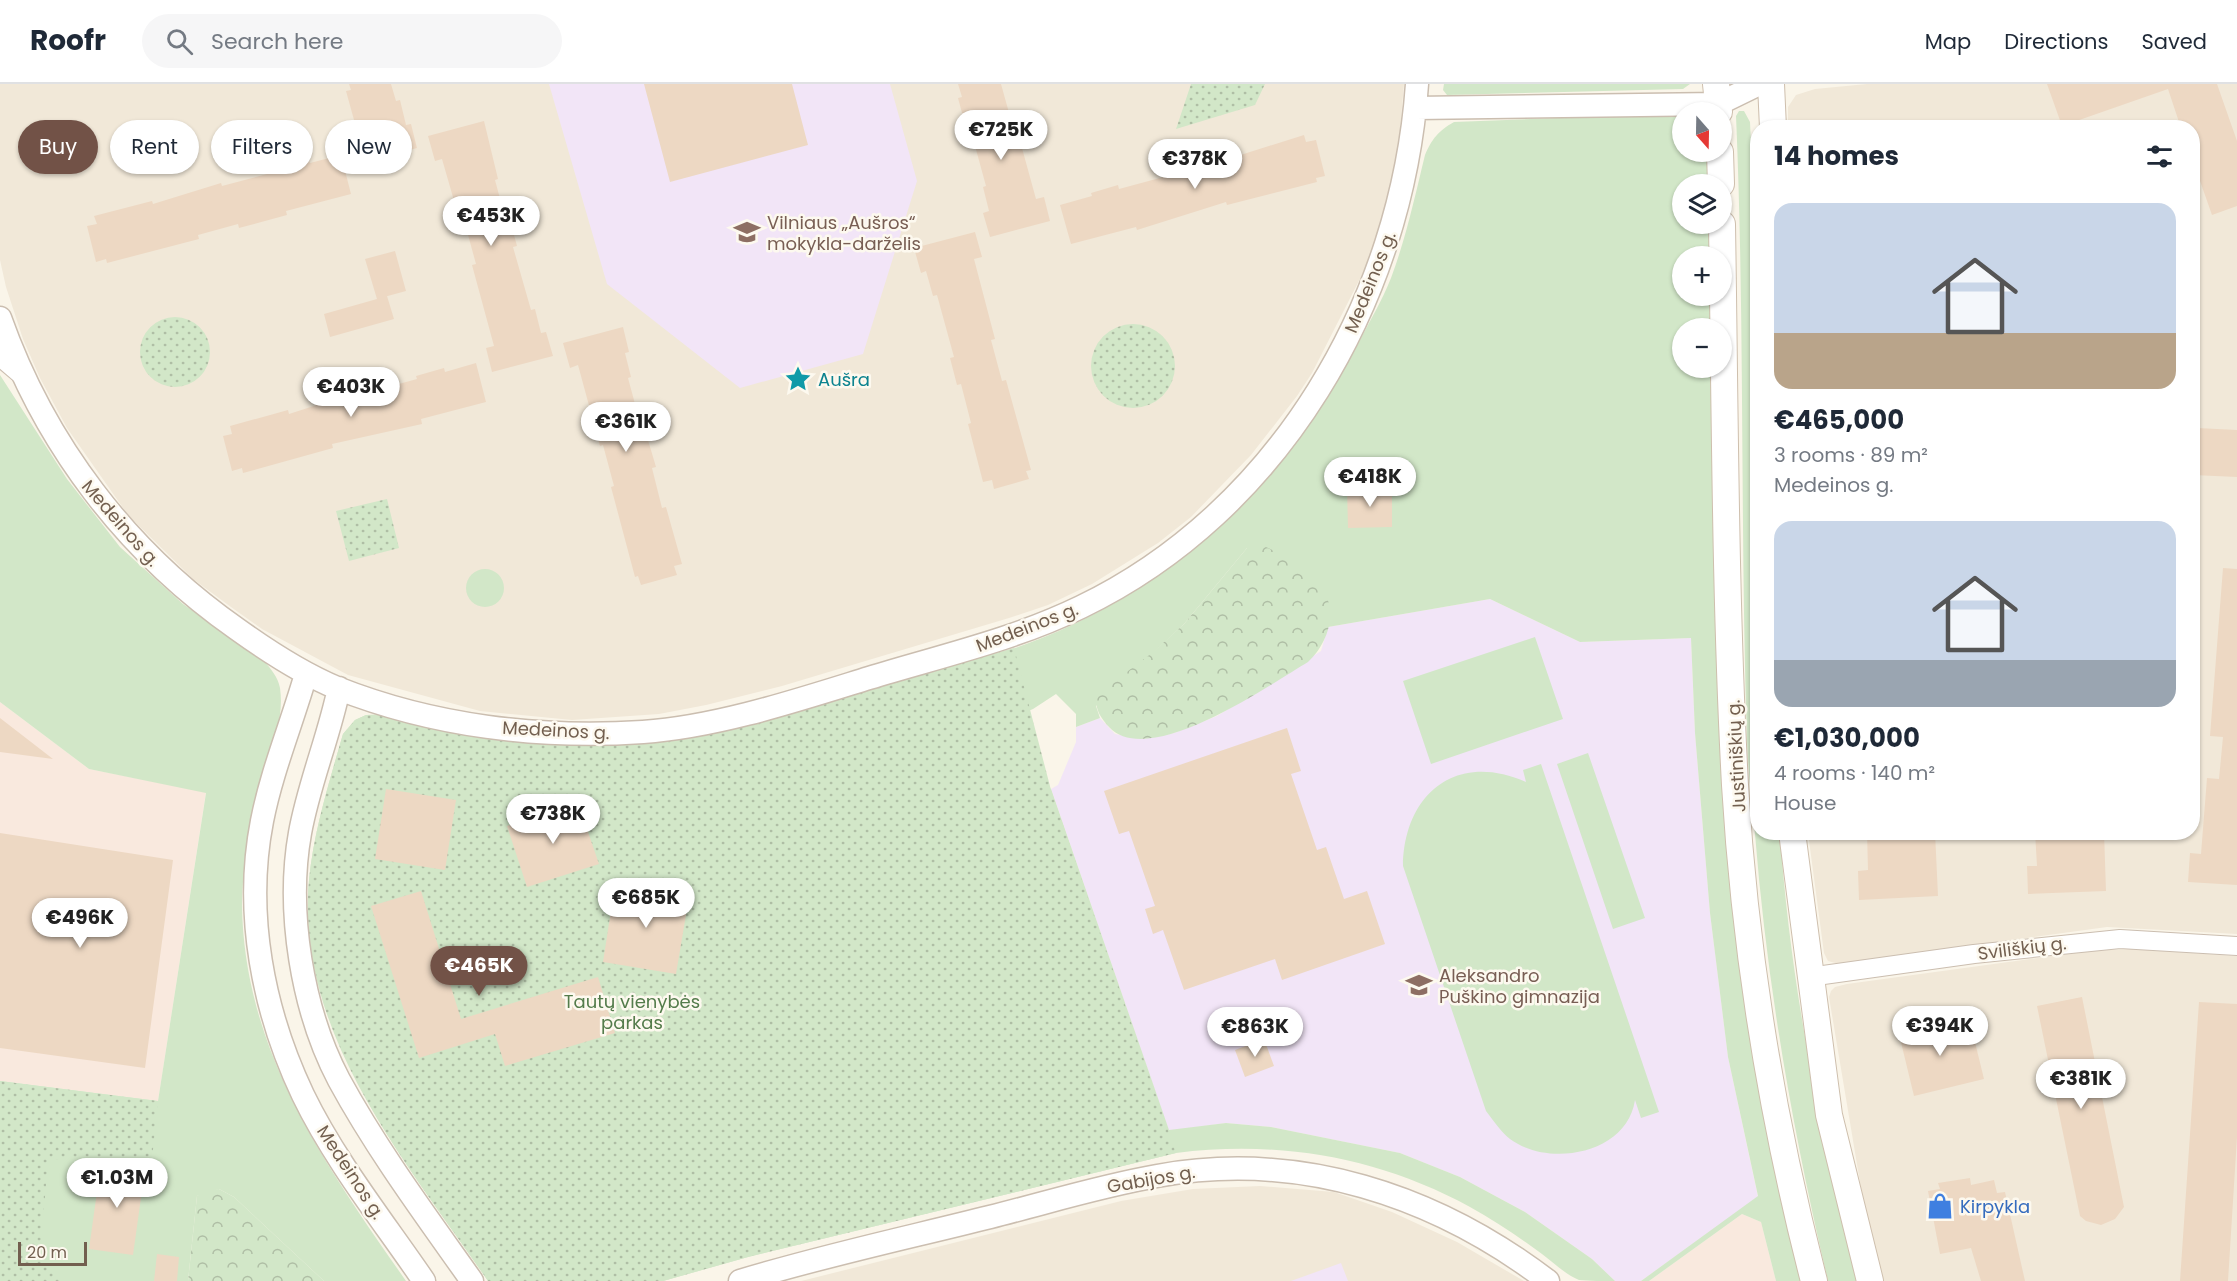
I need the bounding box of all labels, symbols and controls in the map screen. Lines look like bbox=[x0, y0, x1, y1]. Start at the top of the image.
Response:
search box bbox=[142, 14, 562, 68]
text: Roofr bbox=[30, 21, 106, 60]
icon: search bbox=[163, 25, 196, 58]
text: Search here bbox=[211, 26, 344, 57]
text: Map bbox=[1925, 27, 1971, 56]
text: Directions bbox=[2004, 27, 2108, 56]
text: Saved bbox=[2141, 27, 2207, 56]
north arrow bbox=[1672, 102, 1732, 162]
map controls bbox=[1672, 102, 1732, 378]
pin: €725K bbox=[959, 110, 1043, 161]
text: €725K bbox=[969, 115, 1033, 143]
chip: Buy bbox=[18, 120, 98, 174]
chip: Rent bbox=[110, 120, 199, 174]
chip: Filters bbox=[211, 120, 313, 174]
chip: New bbox=[325, 120, 412, 174]
text: 14 homes bbox=[1774, 138, 1899, 174]
pin: €378K bbox=[1153, 139, 1237, 190]
icon: filters bbox=[2143, 140, 2176, 173]
text: €378K bbox=[1162, 144, 1228, 172]
button: layers bbox=[1672, 174, 1732, 234]
pin: €453K bbox=[449, 196, 533, 247]
text: €453K bbox=[457, 201, 525, 229]
place label: Vilniaus „Aušros“ mokykla-darželis bbox=[767, 210, 921, 256]
school or university icon: Vilniaus „Aušros“ mokykla-darželis bbox=[732, 217, 762, 247]
street label: Medeinos g. bbox=[1338, 227, 1402, 337]
icon: home bbox=[1921, 242, 2029, 350]
button: + bbox=[1672, 246, 1732, 306]
button: − bbox=[1672, 318, 1732, 378]
place icon: Aušra bbox=[783, 364, 813, 394]
pin: €403K bbox=[309, 367, 393, 418]
place label: Aušra bbox=[818, 367, 870, 392]
text: €403K bbox=[317, 372, 385, 400]
pin: €361K bbox=[584, 402, 668, 453]
text: €465,000 bbox=[1774, 402, 1904, 438]
text: €361K bbox=[595, 407, 657, 435]
text: 3 rooms · 89 m² bbox=[1774, 441, 1928, 469]
pin: €418K bbox=[1328, 457, 1412, 508]
text: €418K bbox=[1338, 462, 1402, 490]
text: Medeinos g. bbox=[1774, 471, 1894, 499]
street label: Medeinos g. bbox=[76, 474, 166, 572]
icon: home bbox=[1921, 560, 2029, 668]
street label: Medeinos g. bbox=[972, 596, 1082, 658]
street label: Justiniškių g. bbox=[1721, 699, 1751, 813]
street label: Medeinos g. bbox=[502, 715, 610, 745]
text: €1,030,000 bbox=[1774, 720, 1920, 756]
text: 4 rooms · 140 m² bbox=[1774, 759, 1935, 787]
text: House bbox=[1774, 789, 1836, 817]
pin: €738K bbox=[511, 794, 595, 845]
text: €738K bbox=[520, 799, 586, 827]
pin: €685K bbox=[604, 878, 688, 929]
text: €685K bbox=[612, 883, 680, 911]
pin: €496K bbox=[38, 898, 122, 949]
text: €496K bbox=[46, 903, 114, 931]
street label: Sviliškių g. bbox=[1976, 930, 2068, 966]
pin: €465K bbox=[437, 946, 521, 997]
text: €465K bbox=[444, 951, 514, 979]
place label: Aleksandro Puškino gimnazija bbox=[1439, 963, 1600, 1009]
school or university icon: Aleksandro Puškino gimnazija bbox=[1404, 970, 1434, 1000]
park label: Tautų vienybės parkas bbox=[564, 989, 700, 1035]
pin: €394K bbox=[1898, 1006, 1982, 1057]
pin: €863K bbox=[1213, 1007, 1297, 1058]
text: €394K bbox=[1906, 1011, 1974, 1039]
text: €863K bbox=[1221, 1012, 1289, 1040]
pin: €381K bbox=[2039, 1059, 2123, 1110]
text: €381K bbox=[2050, 1064, 2112, 1092]
street label: Medeinos g. bbox=[311, 1120, 391, 1224]
pin: €1.03M bbox=[68, 1158, 166, 1209]
street label: Gabijos g. bbox=[1105, 1159, 1197, 1199]
text: €1.03M bbox=[81, 1163, 153, 1191]
shop icon: Kirpykla bbox=[1925, 1191, 1955, 1221]
place label: Kirpykla bbox=[1960, 1194, 2030, 1219]
scale bar bbox=[18, 1239, 87, 1266]
text: 20 m bbox=[27, 1241, 67, 1264]

